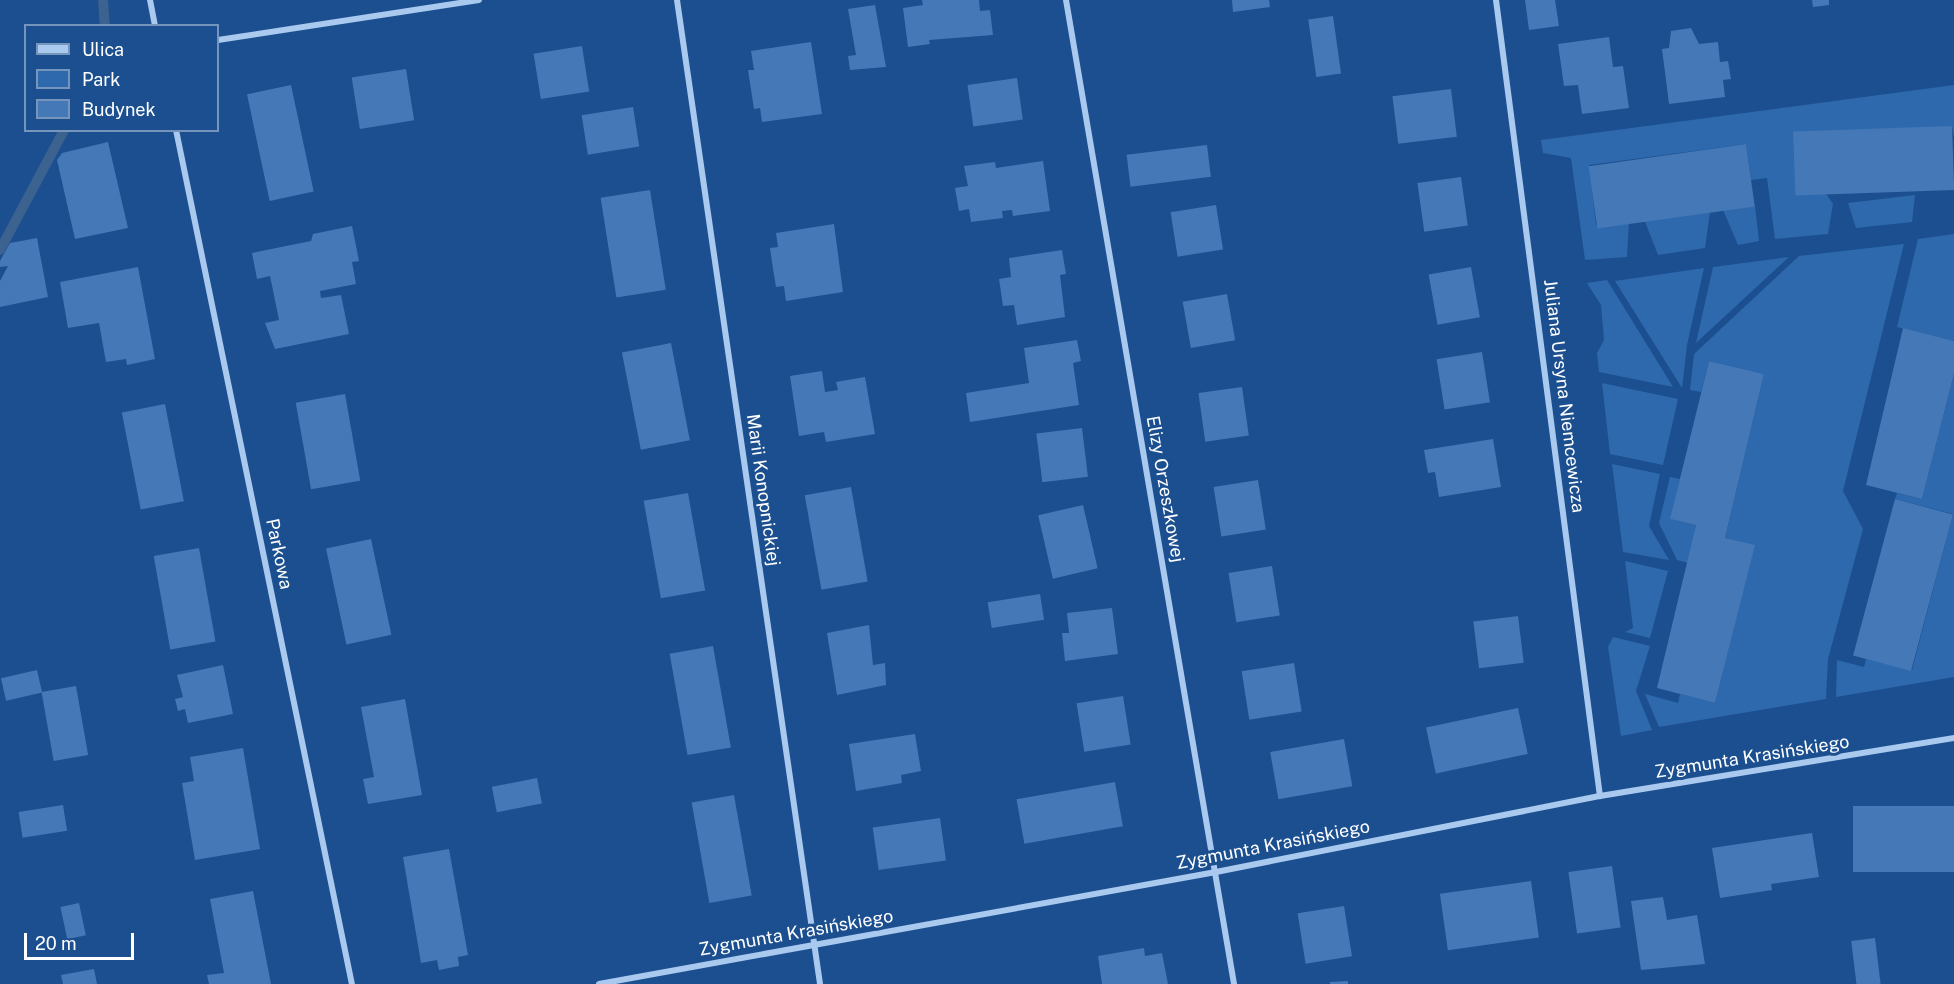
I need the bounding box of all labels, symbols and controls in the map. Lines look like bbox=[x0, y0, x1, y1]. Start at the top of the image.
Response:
legend bbox=[24, 24, 219, 132]
text: Ulica bbox=[82, 39, 124, 60]
text: Park bbox=[82, 69, 120, 90]
text: Budynek bbox=[82, 99, 156, 120]
street label: Juliana Ursyna Niemcewicza bbox=[1539, 278, 1589, 514]
street label: Marii Konopnickiej bbox=[742, 412, 784, 568]
street label: Elizy Orzeszkowej bbox=[1141, 414, 1189, 564]
street label: Parkowa bbox=[261, 517, 297, 591]
street label: Zygmunta Krasińskiego bbox=[1653, 731, 1851, 783]
street label: Zygmunta Krasińskiego bbox=[1174, 816, 1372, 874]
street label: Zygmunta Krasińskiego bbox=[697, 905, 895, 961]
scale bar bbox=[27, 921, 136, 959]
text: 20 m bbox=[35, 933, 77, 954]

